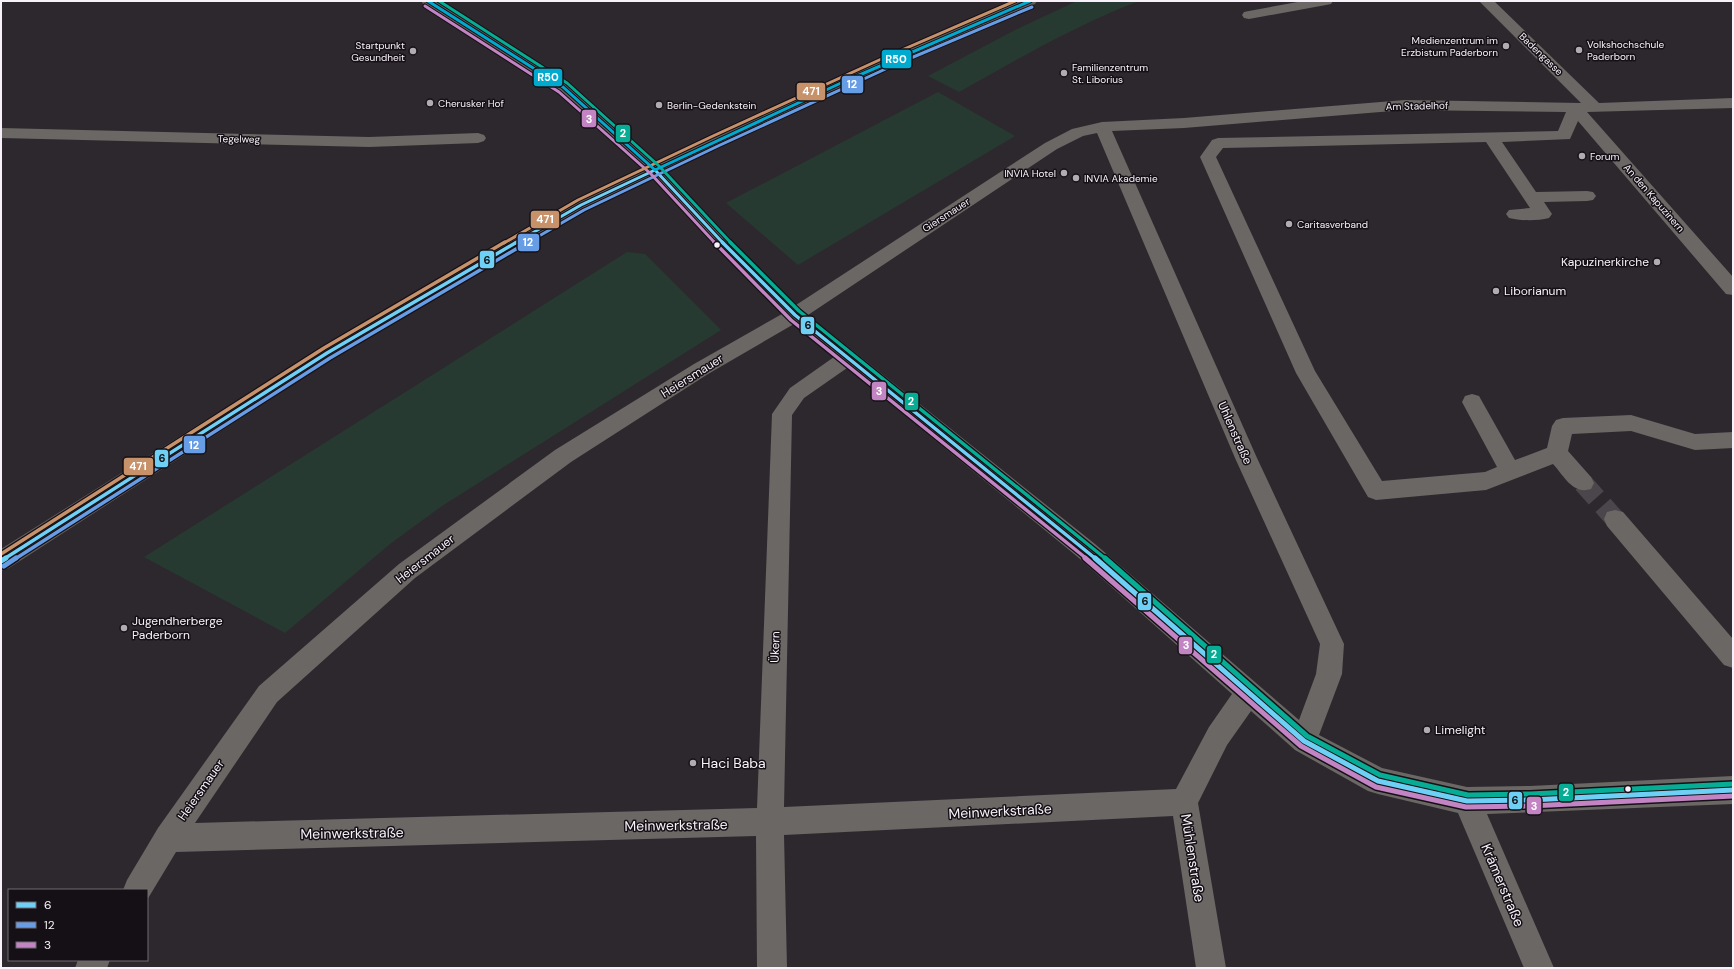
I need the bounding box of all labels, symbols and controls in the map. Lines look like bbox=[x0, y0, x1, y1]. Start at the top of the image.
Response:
street label: Badengasse bbox=[1516, 30, 1566, 78]
place label: Medienzentrum im Erzbistum Paderborn bbox=[1401, 34, 1498, 59]
place label: Volkshochschule Paderborn bbox=[1587, 38, 1665, 63]
place label: Startpunkt Gesundheit bbox=[351, 39, 405, 64]
marker: Medienzentrum im Erzbistum Paderborn bbox=[1501, 41, 1511, 51]
marker: Volkshochschule Paderborn bbox=[1574, 45, 1584, 55]
marker: Startpunkt Gesundheit bbox=[408, 46, 418, 56]
line badge: R50 bbox=[881, 49, 912, 69]
text: R50 bbox=[885, 52, 907, 66]
place label: Familienzentrum St. Liborius bbox=[1072, 61, 1148, 86]
line badge: R50 bbox=[533, 68, 563, 87]
marker: Familienzentrum St. Liborius bbox=[1059, 68, 1069, 78]
text: R50 bbox=[537, 70, 559, 84]
line badge: 12 bbox=[841, 75, 864, 94]
text: 12 bbox=[847, 77, 857, 91]
line badge: 471 bbox=[796, 82, 826, 101]
text: 471 bbox=[802, 84, 820, 98]
place label: Cherusker Hof bbox=[438, 97, 505, 110]
marker: Cherusker Hof bbox=[425, 98, 435, 108]
place label: Berlin-Gedenkstein bbox=[667, 99, 757, 112]
street label: Am Stadelhof bbox=[1386, 99, 1449, 113]
marker: Berlin-Gedenkstein bbox=[654, 100, 664, 110]
line badge: 3 bbox=[581, 109, 597, 128]
text: 3 bbox=[586, 112, 592, 126]
line badge: 2 bbox=[615, 124, 631, 143]
text: 2 bbox=[620, 126, 626, 140]
street label: Tegelweg bbox=[218, 132, 261, 146]
place label: Forum bbox=[1590, 150, 1620, 163]
marker: Forum bbox=[1577, 151, 1587, 161]
street label: An den Kapuzinern bbox=[1621, 161, 1687, 235]
place label: INVIA Hotel bbox=[1004, 167, 1056, 180]
marker: INVIA Hotel bbox=[1059, 168, 1069, 178]
place label: INVIA Akademie bbox=[1084, 172, 1158, 185]
marker: INVIA Akademie bbox=[1071, 173, 1081, 183]
street label: Giersmauer bbox=[920, 195, 972, 235]
line badge: 471 bbox=[530, 210, 560, 229]
text: 471 bbox=[536, 212, 554, 226]
place label: Caritasverband bbox=[1297, 218, 1368, 231]
marker: Caritasverband bbox=[1284, 219, 1294, 229]
line badge: 12 bbox=[517, 233, 540, 252]
text: 12 bbox=[523, 235, 533, 249]
unlabelled marker bbox=[712, 240, 722, 250]
line badge: 6 bbox=[479, 250, 495, 269]
text: 6 bbox=[484, 253, 491, 267]
place label: Kapuzinerkirche bbox=[1561, 254, 1649, 270]
marker: Kapuzinerkirche bbox=[1652, 257, 1662, 267]
place label: Liborianum bbox=[1504, 283, 1566, 299]
marker: Liborianum bbox=[1491, 286, 1501, 296]
line badge: 6 bbox=[800, 316, 815, 335]
text: 6 bbox=[805, 318, 812, 332]
street label: Heiersmauer bbox=[658, 350, 727, 401]
line badge: 3 bbox=[871, 381, 887, 401]
text: 3 bbox=[876, 384, 882, 398]
line badge: 2 bbox=[904, 392, 919, 411]
text: 2 bbox=[908, 394, 914, 408]
street label: Uhlenstraße bbox=[1214, 399, 1256, 467]
line badge: 12 bbox=[183, 435, 206, 454]
text: 12 bbox=[189, 438, 199, 452]
line badge: 6 bbox=[154, 449, 169, 468]
text: 6 bbox=[159, 451, 166, 465]
line badge: 471 bbox=[123, 457, 154, 476]
text: 471 bbox=[129, 459, 147, 473]
street label: Heiersmauer bbox=[392, 531, 458, 587]
line badge: 6 bbox=[1137, 592, 1152, 611]
text: 6 bbox=[1142, 594, 1149, 608]
place label: Jugendherberge Paderborn bbox=[132, 613, 223, 643]
marker: Jugendherberge Paderborn bbox=[119, 623, 129, 633]
street label: Ükern bbox=[766, 631, 784, 663]
line badge: 3 bbox=[1178, 636, 1193, 655]
text: 3 bbox=[1183, 638, 1189, 652]
line badge: 2 bbox=[1206, 645, 1222, 664]
text: 2 bbox=[1211, 647, 1217, 661]
place label: Limelight bbox=[1435, 722, 1486, 738]
marker: Limelight bbox=[1422, 725, 1432, 735]
place label: Haci Baba bbox=[701, 754, 766, 772]
street label: Heiersmauer bbox=[174, 756, 228, 823]
marker: Haci Baba bbox=[688, 758, 698, 768]
line badge: 2 bbox=[1558, 783, 1574, 802]
unlabelled marker bbox=[1623, 784, 1633, 794]
text: 2 bbox=[1563, 785, 1569, 799]
line badge: 6 bbox=[1508, 791, 1523, 810]
text: 6 bbox=[1512, 793, 1519, 807]
line badge: 3 bbox=[1526, 796, 1542, 815]
street label: Meinwerkstraße bbox=[948, 799, 1052, 823]
text: 3 bbox=[1531, 799, 1537, 813]
street label: Mühlenstraße bbox=[1177, 813, 1209, 903]
street label: Meinwerkstraße bbox=[624, 815, 728, 835]
street label: Meinwerkstraße bbox=[300, 823, 404, 843]
street label: Krämerstraße bbox=[1477, 841, 1529, 929]
legend bbox=[8, 889, 148, 961]
text: 6 bbox=[44, 897, 52, 913]
text: 12 bbox=[44, 917, 55, 933]
text: 3 bbox=[44, 937, 51, 953]

